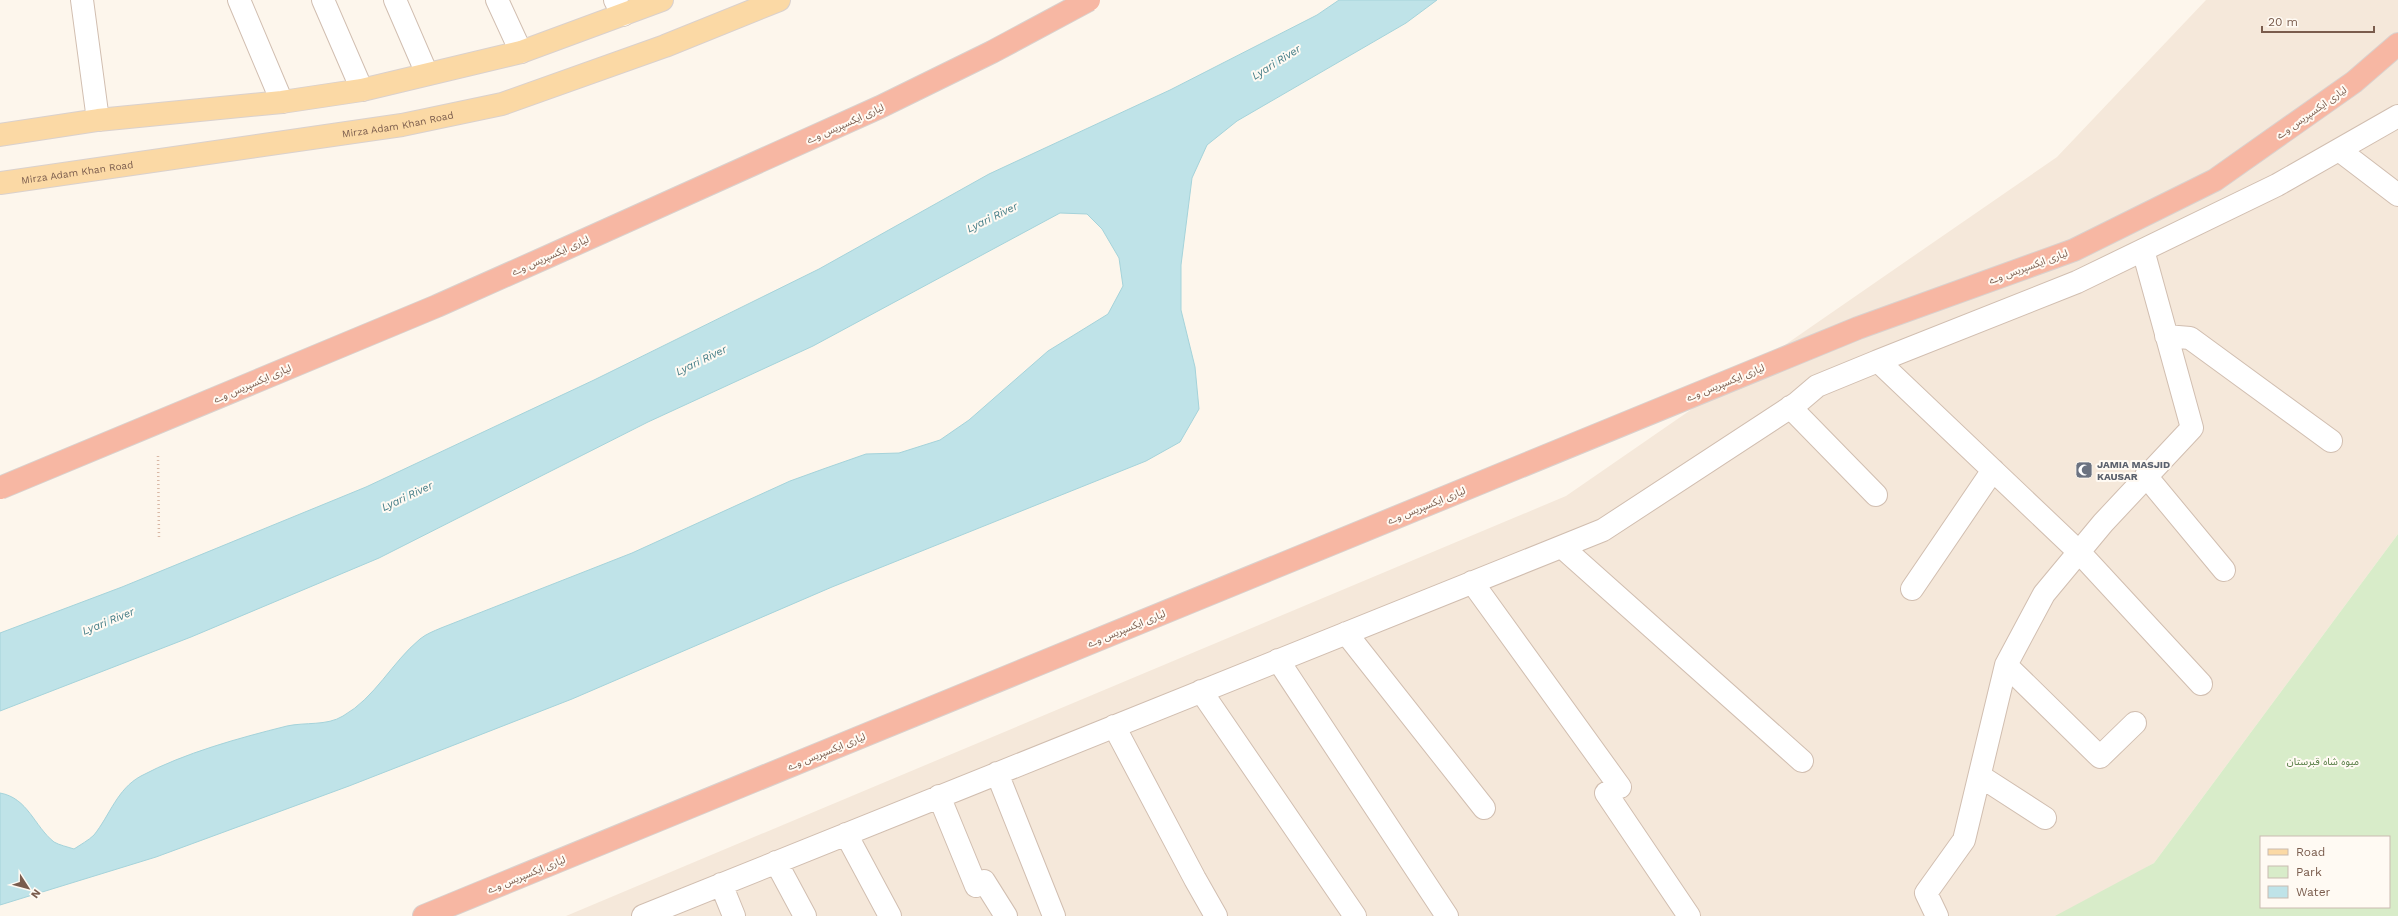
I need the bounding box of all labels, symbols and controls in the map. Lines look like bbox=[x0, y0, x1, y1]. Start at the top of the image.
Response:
scale bar bbox=[2262, 8, 2374, 34]
text: 20 m bbox=[2268, 15, 2298, 29]
water label: Lyari River bbox=[1249, 42, 1304, 83]
street label: لیاری ایکسپریس وے bbox=[2274, 84, 2349, 142]
street label: لیاری ایکسپریس وے bbox=[805, 101, 886, 146]
street label: Mirza Adam Khan Road bbox=[341, 109, 454, 140]
street label: Mirza Adam Khan Road bbox=[21, 159, 134, 186]
water label: Lyari River bbox=[965, 199, 1020, 235]
street label: لیاری ایکسپریس وے bbox=[510, 233, 591, 278]
street label: لیاری ایکسپریس وے bbox=[1987, 247, 2070, 287]
water label: Lyari River bbox=[674, 342, 729, 378]
street label: لیاری ایکسپریس وے bbox=[212, 362, 293, 406]
street label: لیاری ایکسپریس وے bbox=[1685, 362, 1767, 404]
place label: JAMIA MASJID KAUSAR bbox=[2097, 459, 2170, 482]
mosque icon: JAMIA MASJID KAUSAR bbox=[2074, 460, 2094, 480]
water label: Lyari River bbox=[379, 479, 436, 514]
street label: لیاری ایکسپریس وے bbox=[1386, 485, 1468, 527]
water label: Lyari River bbox=[80, 605, 137, 638]
street label: لیاری ایکسپریس وے bbox=[1086, 608, 1168, 650]
street label: لیاری ایکسپریس وے bbox=[786, 731, 868, 773]
park label: میوہ شاہ قبرستان bbox=[2287, 756, 2359, 768]
legend bbox=[2260, 836, 2390, 908]
text: Road bbox=[2296, 845, 2325, 859]
street label: لیاری ایکسپریس وے bbox=[486, 854, 568, 896]
text: Park bbox=[2296, 865, 2322, 879]
north arrow bbox=[8, 868, 48, 908]
text: Water bbox=[2296, 885, 2331, 899]
text: N bbox=[28, 886, 43, 901]

